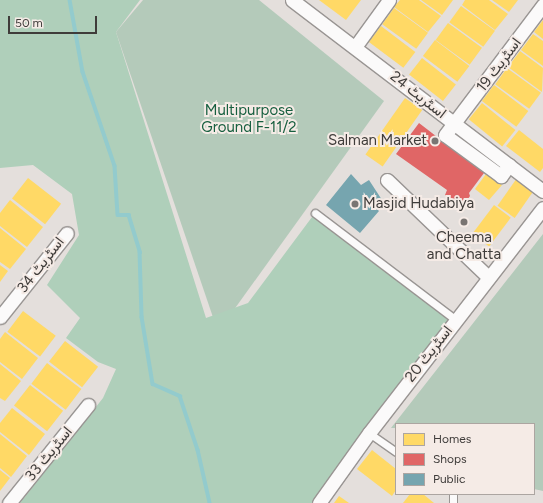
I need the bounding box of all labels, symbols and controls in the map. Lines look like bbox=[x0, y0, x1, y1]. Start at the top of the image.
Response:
scale bar bbox=[10, 8, 99, 34]
text: 50 m bbox=[15, 16, 43, 30]
street label: اسٹریٹ 19 bbox=[473, 34, 525, 96]
street label: اسٹریٹ 24 bbox=[386, 68, 450, 122]
park label: Multipurpose Ground F-11/2 bbox=[201, 101, 297, 136]
place label: Salman Market bbox=[328, 132, 427, 150]
marker: Salman Market bbox=[430, 136, 440, 146]
place label: Masjid Hudabiya bbox=[363, 195, 474, 213]
marker: Masjid Hudabiya bbox=[350, 199, 360, 209]
marker: Cheema and Chatta bbox=[459, 217, 469, 227]
place label: Cheema and Chatta bbox=[427, 228, 501, 263]
street label: اسٹریٹ 34 bbox=[14, 233, 68, 297]
street label: اسٹریٹ 20 bbox=[401, 322, 457, 386]
street label: اسٹریٹ 33 bbox=[22, 423, 76, 485]
legend bbox=[395, 423, 535, 495]
text: Homes bbox=[433, 432, 471, 446]
text: Shops bbox=[433, 452, 467, 466]
text: Public bbox=[433, 472, 466, 486]

